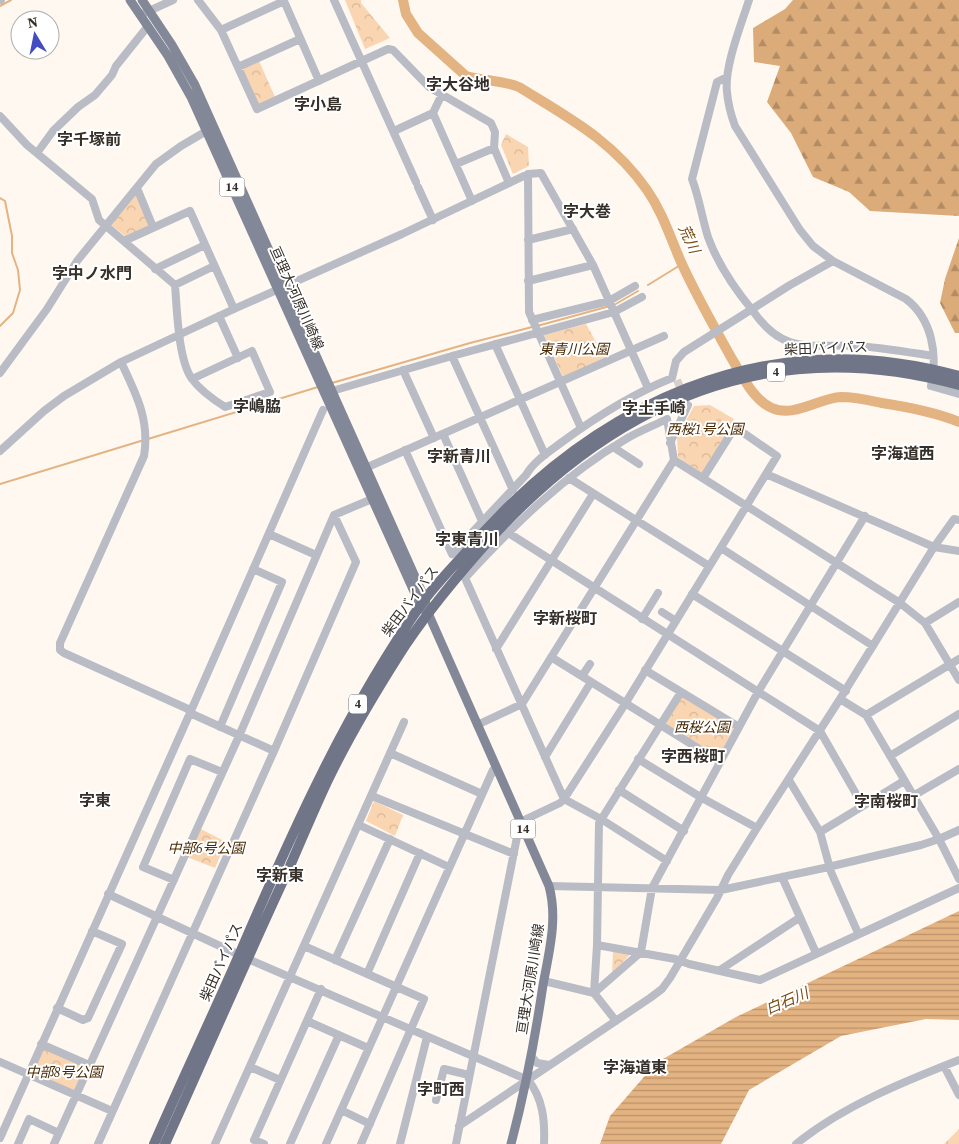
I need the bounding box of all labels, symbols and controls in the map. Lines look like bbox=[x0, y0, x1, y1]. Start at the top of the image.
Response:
north arrow bbox=[10, 10, 60, 60]
text: N bbox=[26, 11, 40, 33]
district label: 字大谷地 bbox=[426, 73, 490, 95]
district label: 字小島 bbox=[294, 93, 342, 115]
district label: 字千塚前 bbox=[57, 128, 121, 150]
road number: 14 bbox=[220, 178, 244, 196]
district label: 字大巻 bbox=[563, 200, 611, 222]
water label: 荒川 bbox=[674, 221, 706, 259]
street label: 亘理大河原川崎線 bbox=[265, 243, 329, 353]
district label: 字中ノ水門 bbox=[52, 262, 132, 284]
street label: 柴田バイパス bbox=[784, 337, 868, 359]
park label: 東青川公園 bbox=[539, 339, 611, 359]
road number: 4 bbox=[767, 362, 785, 382]
district label: 字嶋脇 bbox=[233, 395, 281, 417]
district label: 字土手崎 bbox=[622, 397, 686, 419]
park label: 西桜1号公園 bbox=[666, 419, 746, 439]
district label: 字海道西 bbox=[871, 442, 935, 464]
district label: 字新青川 bbox=[427, 445, 491, 467]
district label: 字東青川 bbox=[435, 528, 499, 550]
street label: 柴田バイパス bbox=[377, 562, 443, 640]
district label: 字新桜町 bbox=[533, 607, 597, 629]
road number: 4 bbox=[349, 694, 367, 714]
park label: 西桜公園 bbox=[674, 717, 732, 737]
district label: 字西桜町 bbox=[661, 745, 725, 767]
district label: 字東 bbox=[79, 789, 111, 811]
district label: 字南桜町 bbox=[854, 790, 918, 812]
road number: 14 bbox=[510, 820, 536, 839]
park label: 中部6号公園 bbox=[167, 838, 247, 858]
district label: 字新東 bbox=[256, 864, 304, 886]
street label: 柴田バイパス bbox=[195, 920, 247, 1004]
street label: 亘理大河原川崎線 bbox=[511, 922, 549, 1036]
water label: 白石川 bbox=[762, 981, 813, 1019]
district label: 字海道東 bbox=[603, 1056, 667, 1078]
park label: 中部8号公園 bbox=[25, 1062, 105, 1082]
district label: 字町西 bbox=[417, 1078, 465, 1100]

